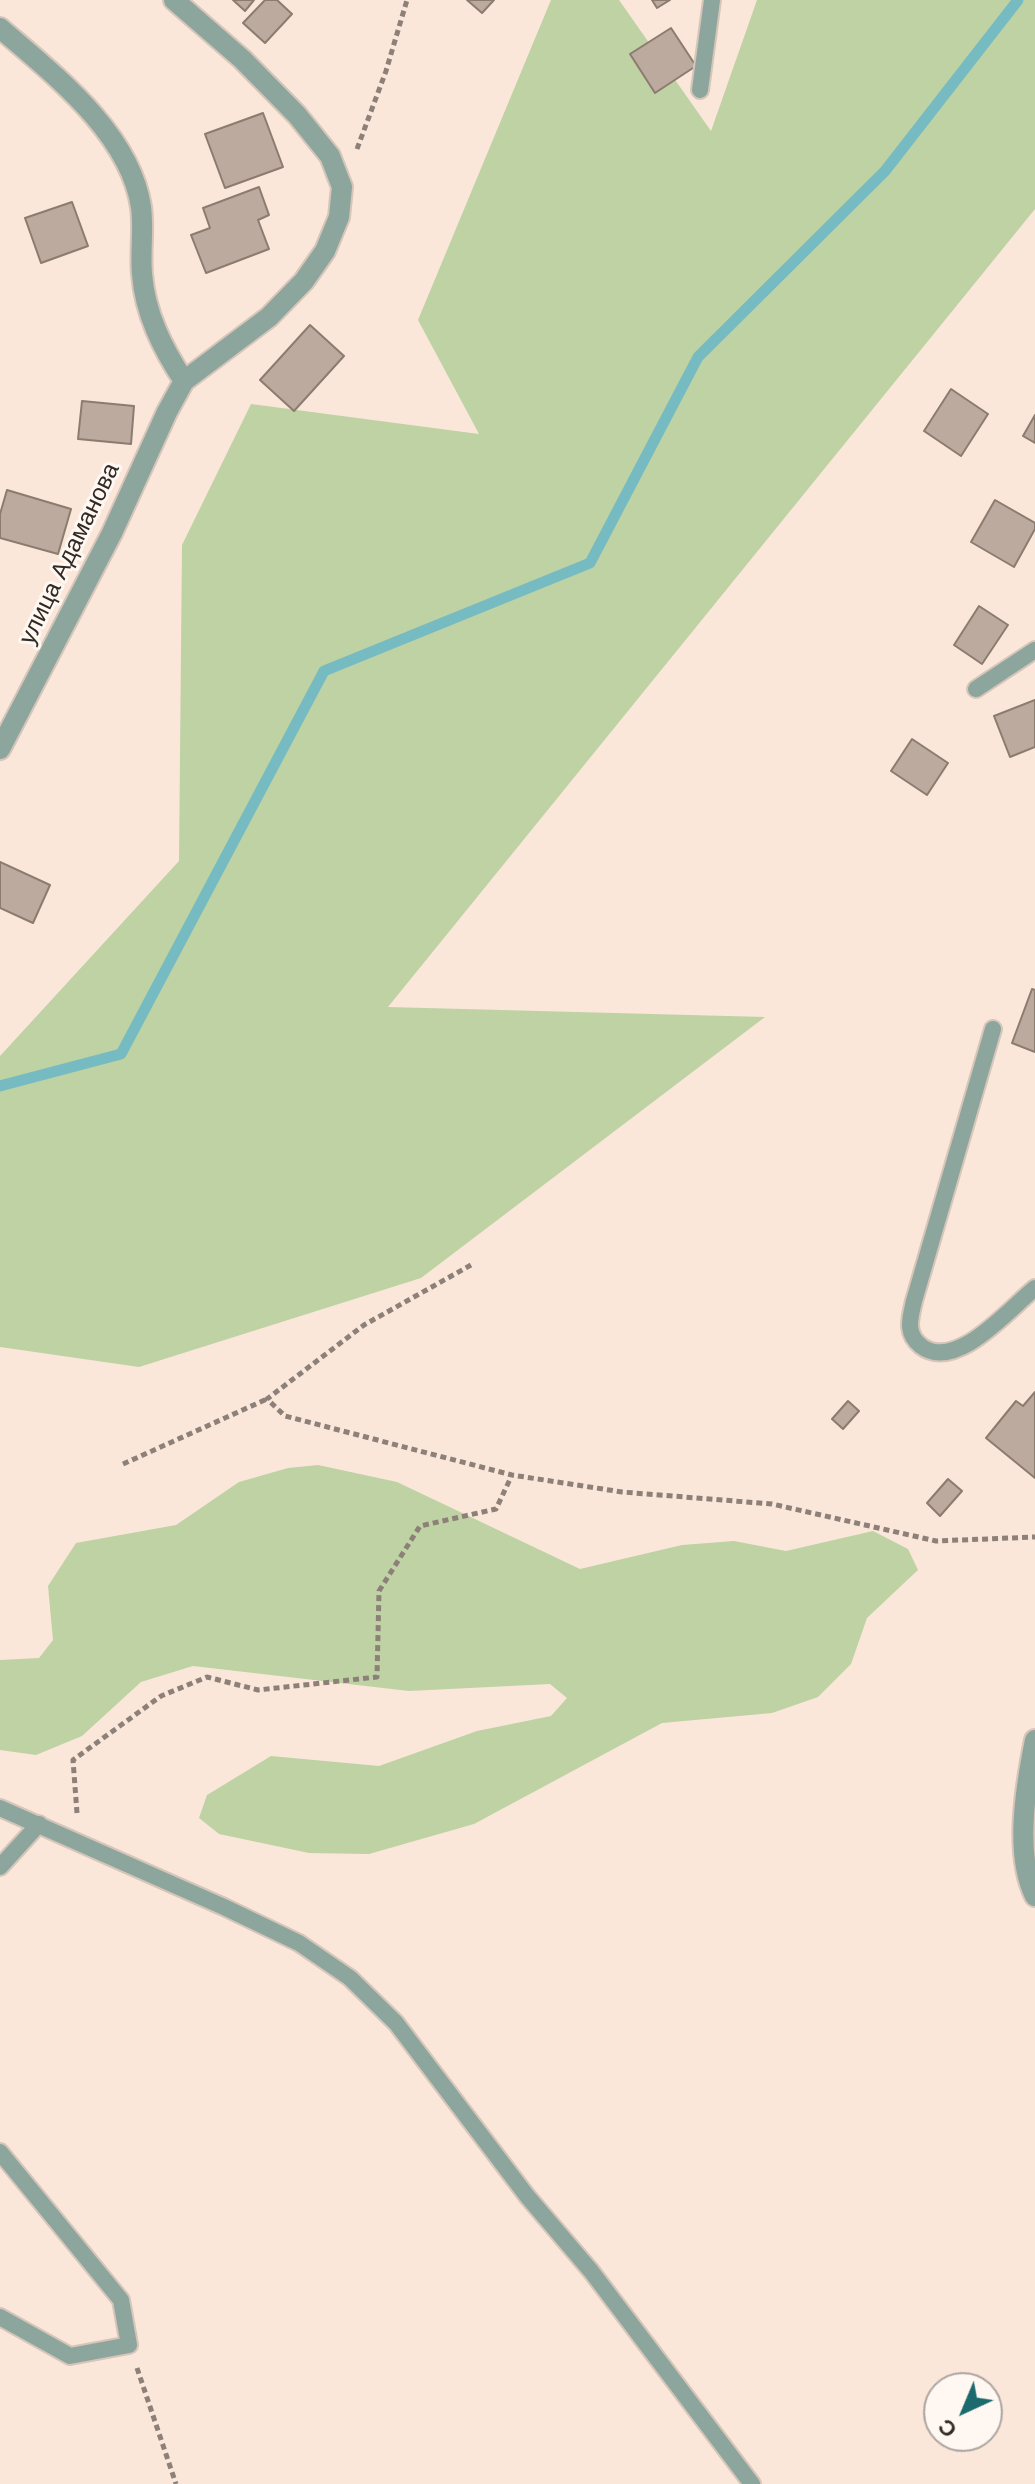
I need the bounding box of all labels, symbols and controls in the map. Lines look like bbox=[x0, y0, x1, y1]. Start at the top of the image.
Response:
street label: улица Адаманова bbox=[14, 459, 126, 649]
north arrow bbox=[923, 2372, 1003, 2452]
text: С bbox=[933, 2414, 962, 2443]

